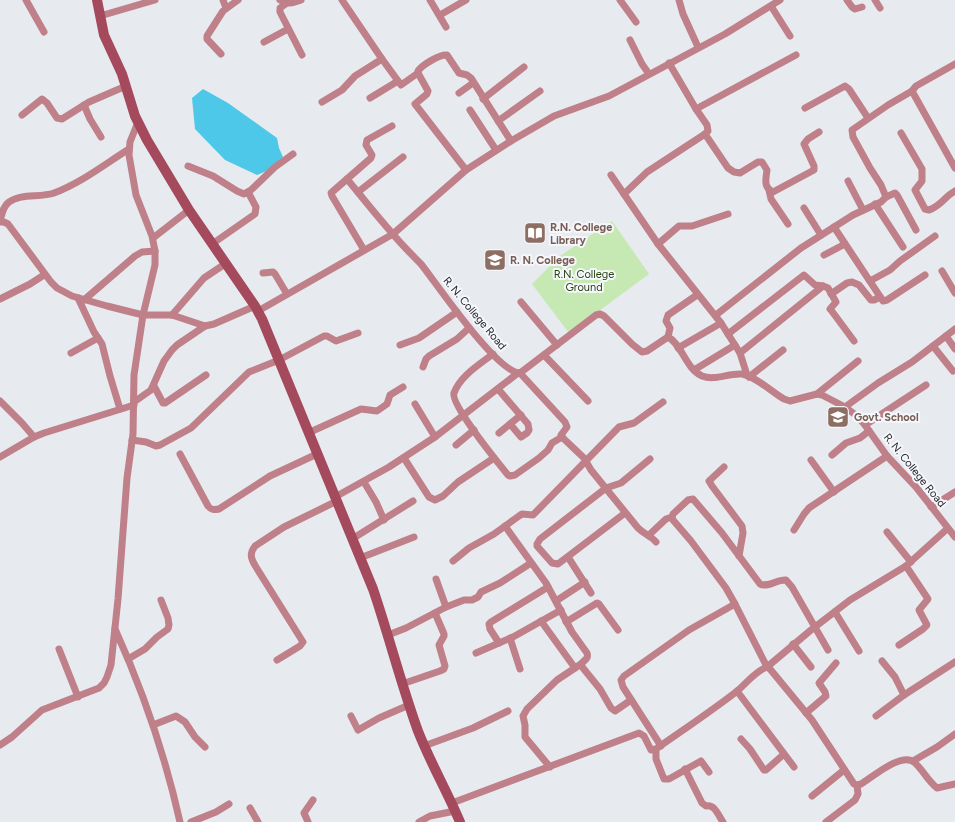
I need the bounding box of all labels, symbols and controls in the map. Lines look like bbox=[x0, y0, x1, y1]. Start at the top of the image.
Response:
library icon: R.N. College Library bbox=[522, 220, 548, 246]
place label: R.N. College Library bbox=[550, 221, 612, 247]
school or university icon: R. N. College bbox=[482, 247, 508, 273]
place label: R. N. College bbox=[510, 254, 575, 267]
park label: R.N. College Ground bbox=[554, 268, 614, 294]
street label: R. N. College Road bbox=[440, 274, 509, 352]
school or university icon: Govt. School bbox=[825, 404, 851, 430]
place label: Govt. School bbox=[854, 411, 919, 424]
street label: R. N. College Road bbox=[881, 431, 948, 510]

